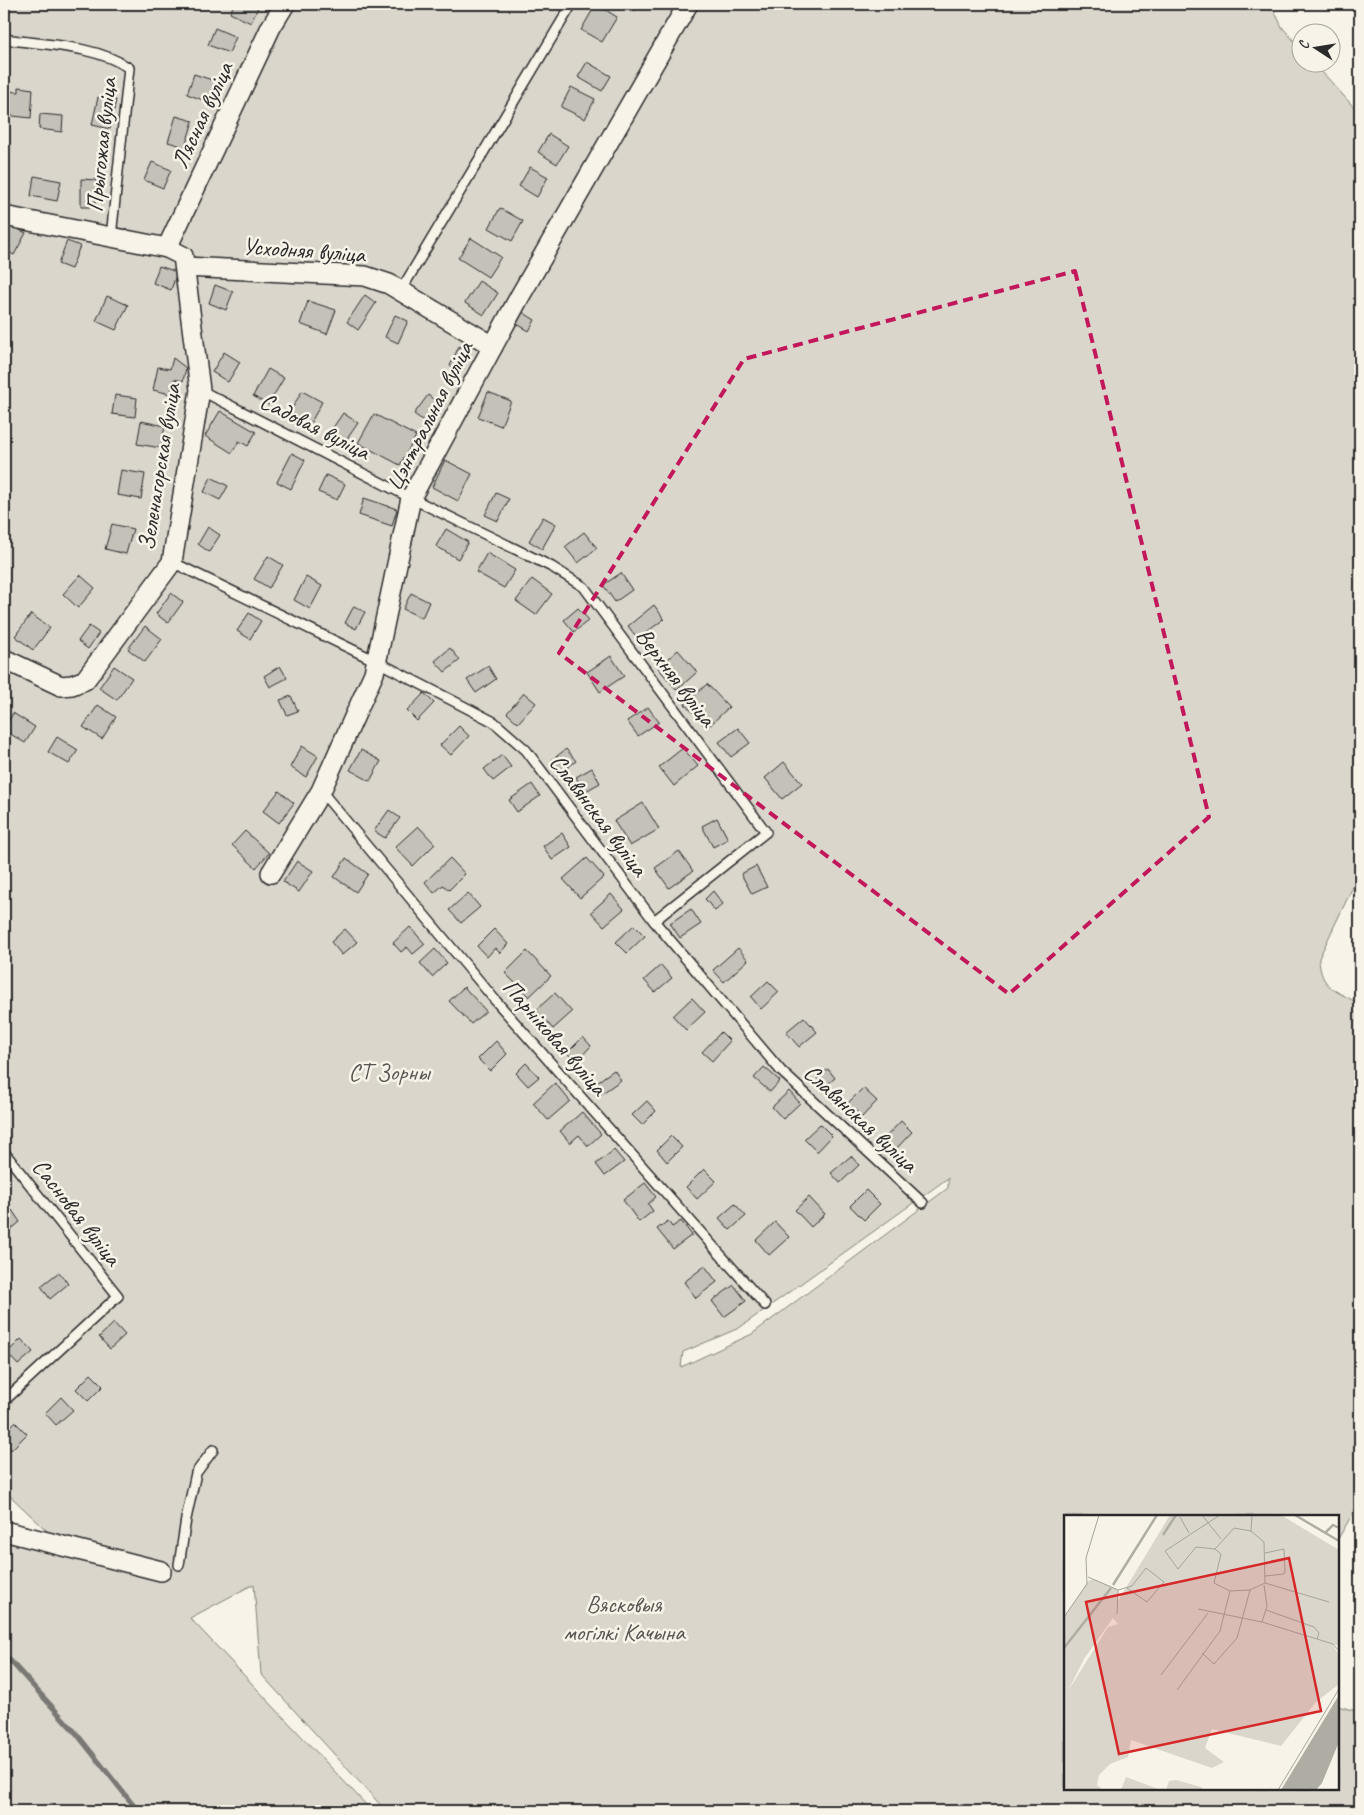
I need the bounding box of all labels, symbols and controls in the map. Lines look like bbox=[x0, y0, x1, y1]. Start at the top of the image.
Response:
north arrow bbox=[1292, 22, 1342, 72]
text: С bbox=[1295, 38, 1313, 51]
street label: Лясная вуліца bbox=[164, 56, 240, 173]
street label: Прыгожая вуліца bbox=[79, 75, 123, 214]
street label: Усходняя вуліца bbox=[242, 231, 368, 269]
street label: Цэнтральная вуліца bbox=[378, 335, 480, 496]
street label: Зеленагорская вуліца bbox=[131, 380, 187, 552]
street label: Садовая вуліца bbox=[255, 386, 376, 467]
street label: Верхняя вуліца bbox=[629, 622, 724, 734]
street label: Славянская вуліца bbox=[543, 748, 656, 883]
street label: Парніковая вуліца bbox=[496, 973, 615, 1103]
park label: СТ Зорны bbox=[348, 1057, 432, 1087]
street label: Славянская вуліца bbox=[798, 1057, 926, 1180]
street label: Сасновая вуліца bbox=[26, 1152, 129, 1273]
inset map bbox=[1064, 1515, 1339, 1790]
park label: Вясковыя могілкі Качына bbox=[563, 1589, 686, 1647]

